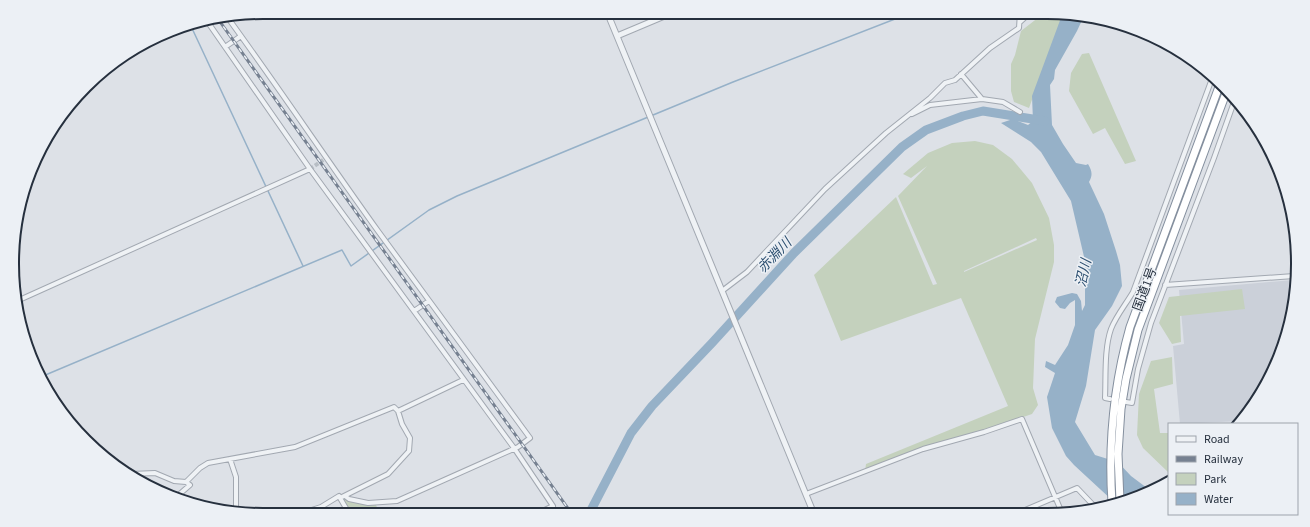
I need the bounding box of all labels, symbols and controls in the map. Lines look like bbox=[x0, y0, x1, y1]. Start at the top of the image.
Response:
water label: 赤淵川 bbox=[753, 232, 798, 278]
water label: 沼川 bbox=[1071, 255, 1097, 289]
street label: 国道1号 bbox=[1129, 265, 1161, 314]
legend bbox=[1168, 423, 1298, 515]
text: Road bbox=[1204, 431, 1230, 448]
text: Railway bbox=[1204, 451, 1243, 468]
text: Park bbox=[1204, 471, 1226, 488]
text: Water bbox=[1204, 491, 1234, 508]

